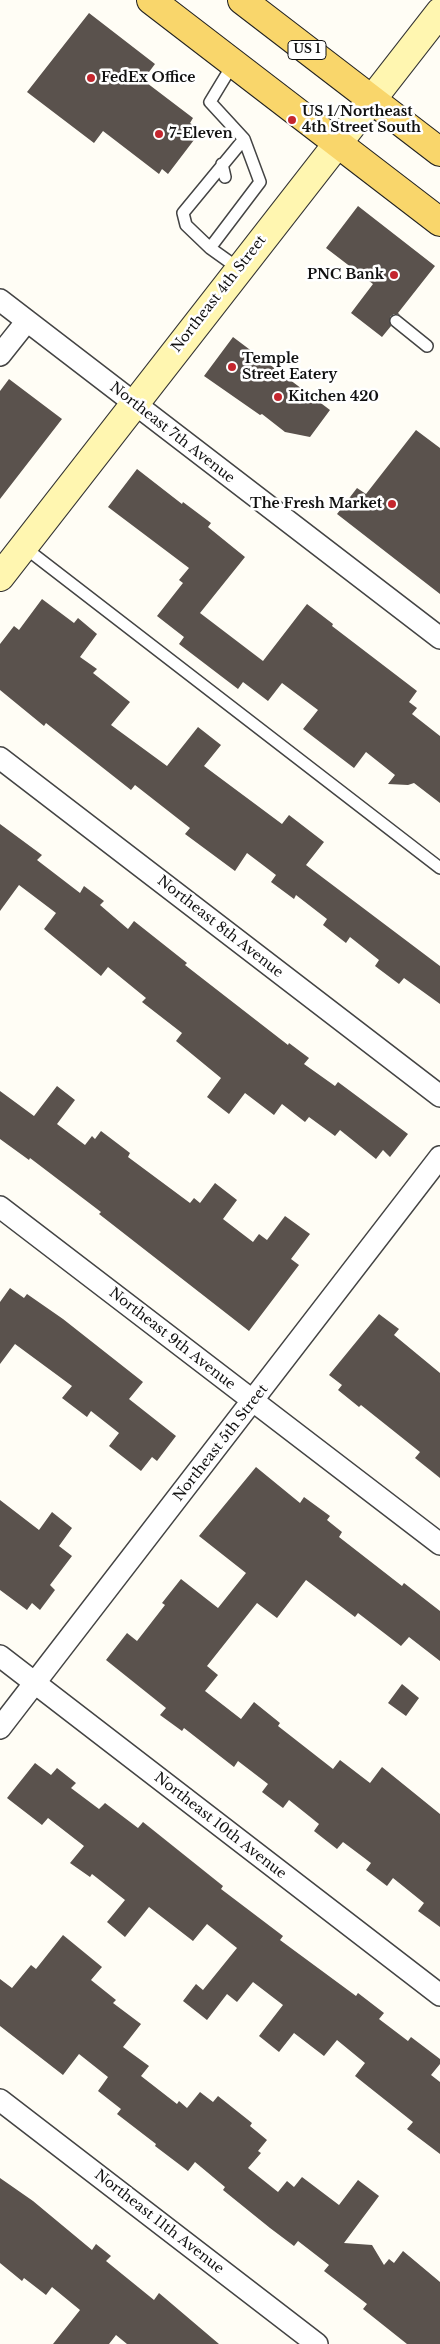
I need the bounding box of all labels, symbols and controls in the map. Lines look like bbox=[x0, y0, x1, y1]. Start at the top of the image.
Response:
road number: US 1 bbox=[288, 40, 326, 60]
place label: FedEx Office bbox=[101, 70, 195, 86]
marker: FedEx Office bbox=[85, 72, 97, 84]
place label: US 1/Northeast 4th Street South bbox=[302, 104, 421, 136]
marker: US 1/Northeast 4th Street South bbox=[286, 114, 298, 126]
place label: 7-Eleven bbox=[169, 126, 233, 142]
marker: 7-Eleven bbox=[153, 128, 165, 140]
street label: Northeast 4th Street bbox=[168, 232, 270, 356]
place label: PNC Bank bbox=[307, 267, 384, 283]
marker: PNC Bank bbox=[388, 269, 400, 281]
place label: Temple Street Eatery bbox=[242, 351, 337, 384]
marker: Temple Street Eatery bbox=[226, 361, 238, 373]
street label: Northeast 7th Avenue bbox=[106, 379, 238, 487]
place label: Kitchen 420 bbox=[288, 389, 379, 405]
marker: Kitchen 420 bbox=[272, 391, 284, 403]
place label: The Fresh Market bbox=[250, 496, 382, 512]
marker: The Fresh Market bbox=[386, 498, 398, 510]
street label: Northeast 8th Avenue bbox=[154, 873, 286, 981]
street label: Northeast 9th Avenue bbox=[106, 1284, 238, 1394]
street label: Northeast 5th Street bbox=[170, 1381, 272, 1505]
street label: Northeast 10th Avenue bbox=[151, 1769, 289, 1883]
street label: Northeast 11th Avenue bbox=[91, 2166, 227, 2278]

